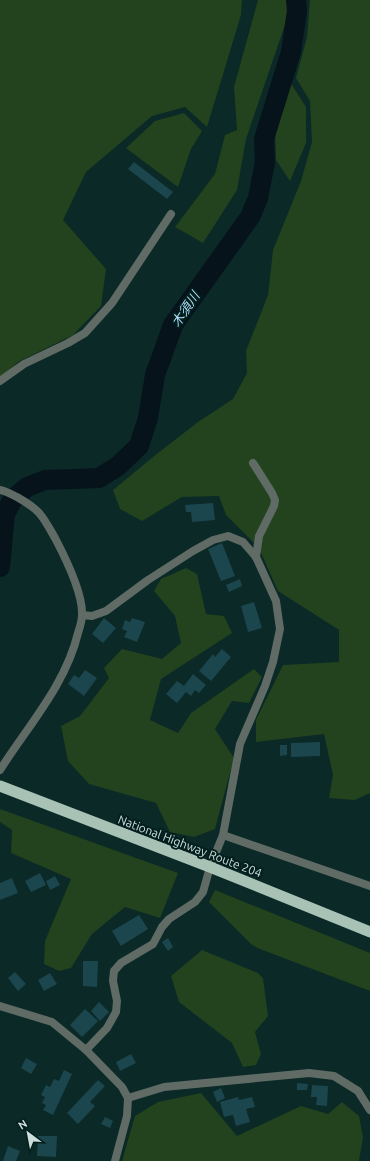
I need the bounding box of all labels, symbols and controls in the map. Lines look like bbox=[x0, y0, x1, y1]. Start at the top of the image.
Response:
water label: 木須川 bbox=[168, 287, 203, 329]
street label: National Highway Route 204 bbox=[116, 813, 264, 880]
north arrow bbox=[8, 1113, 48, 1153]
text: N bbox=[16, 1117, 29, 1132]

